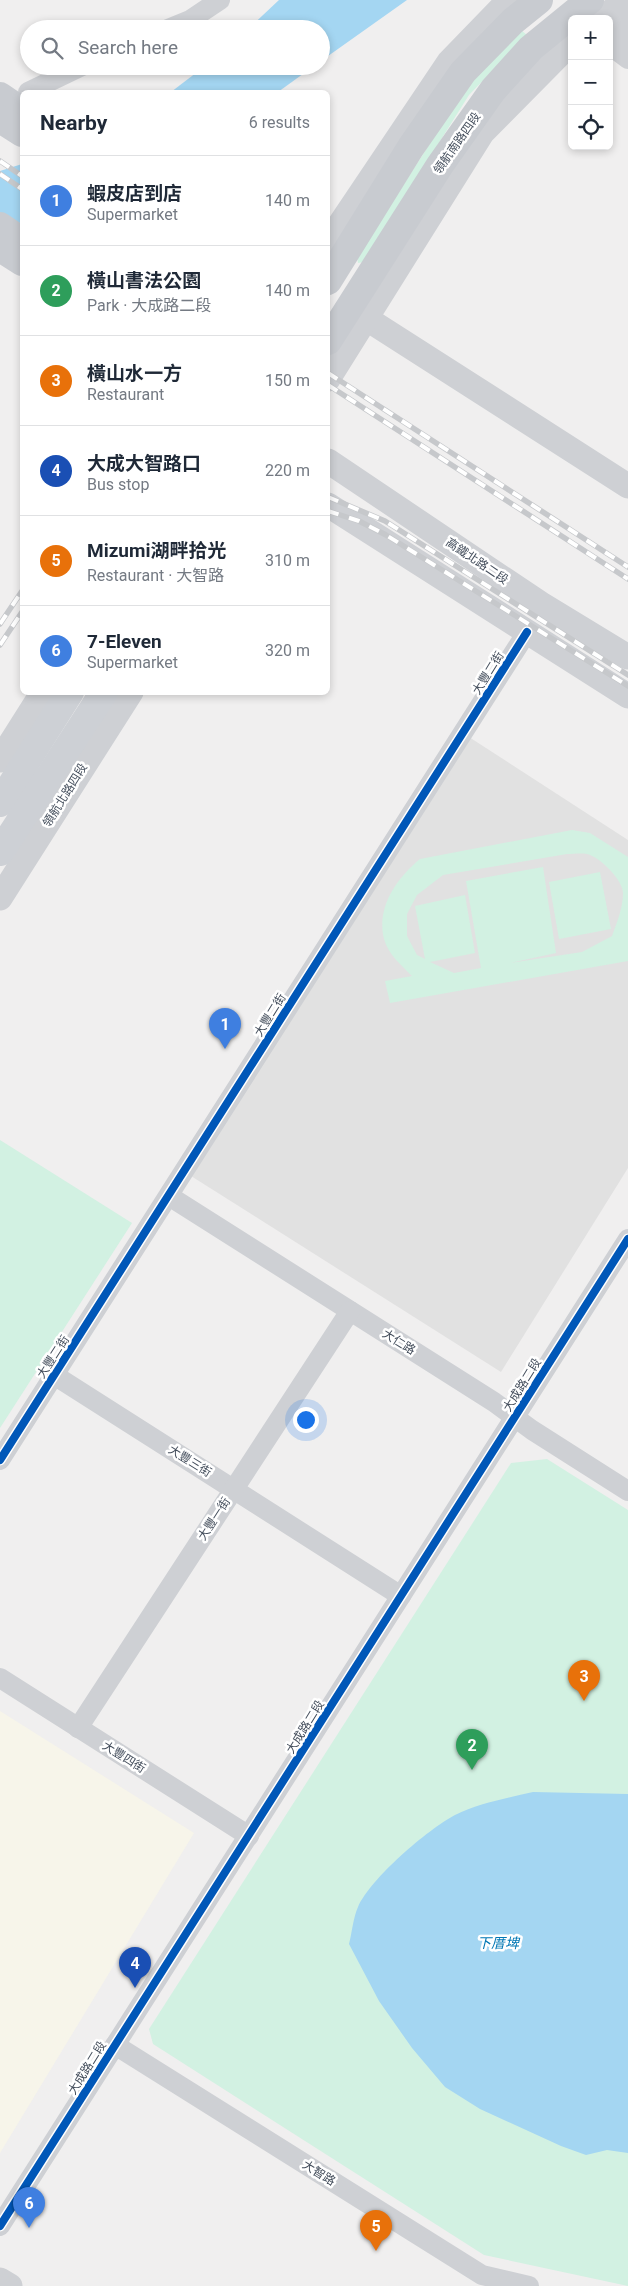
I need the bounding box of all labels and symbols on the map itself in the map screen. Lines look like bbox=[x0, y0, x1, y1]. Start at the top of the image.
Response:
street label: 領航南路四段 bbox=[431, 109, 483, 177]
street label: 高鐵北路二段 bbox=[443, 535, 511, 587]
street label: 大豐二街 bbox=[469, 649, 507, 697]
street label: 領航北路四段 bbox=[40, 761, 90, 829]
street label: 大豐二街 bbox=[251, 991, 289, 1039]
pin: 1 bbox=[209, 1008, 241, 1049]
street label: 大仁路 bbox=[380, 1327, 418, 1357]
street label: 大豐二街 bbox=[34, 1333, 72, 1381]
street label: 大成路二段 bbox=[500, 1356, 544, 1414]
your location bbox=[293, 1407, 319, 1433]
street label: 大豐三街 bbox=[166, 1442, 214, 1480]
street label: 大豐一街 bbox=[195, 1495, 233, 1543]
pin: 3 bbox=[568, 1660, 600, 1701]
street label: 大成路二段 bbox=[283, 1698, 327, 1756]
pin: 2 bbox=[456, 1729, 488, 1770]
street label: 大豐四街 bbox=[100, 1738, 148, 1776]
water label: 下厝埤 bbox=[477, 1935, 521, 1951]
pin: 4 bbox=[119, 1947, 151, 1988]
street label: 大成路二段 bbox=[65, 2039, 109, 2097]
street label: 大智路 bbox=[300, 2158, 338, 2188]
pin: 6 bbox=[13, 2187, 45, 2228]
pin: 5 bbox=[360, 2210, 392, 2251]

